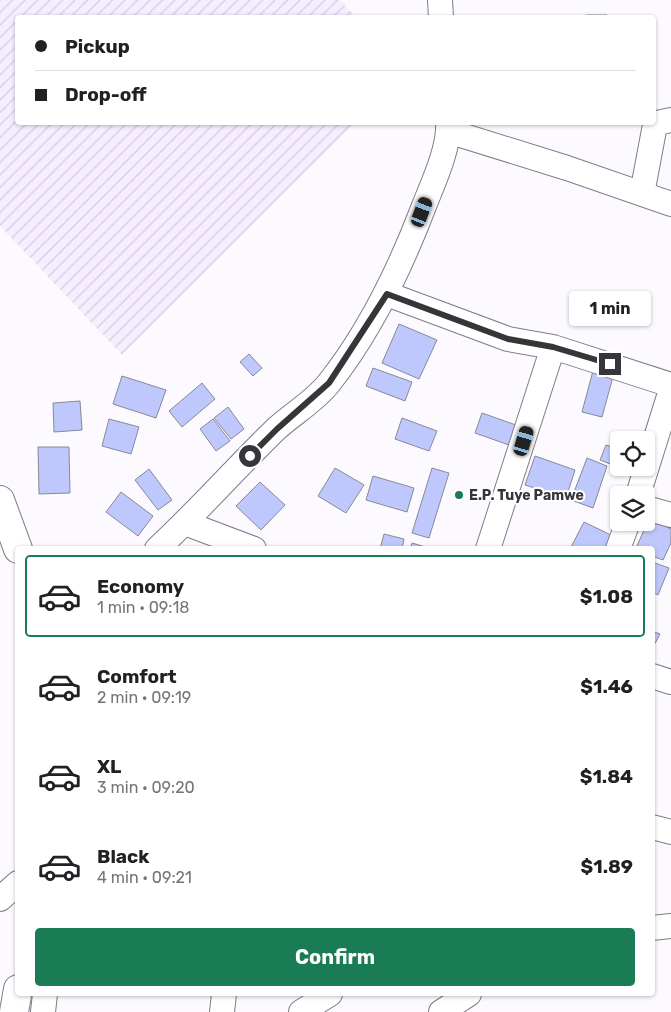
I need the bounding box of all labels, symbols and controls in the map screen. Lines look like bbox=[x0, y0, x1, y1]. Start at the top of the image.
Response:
text: Pickup bbox=[65, 35, 130, 58]
text: Drop-off bbox=[65, 83, 147, 106]
car bbox=[409, 195, 434, 229]
callout: 1 min bbox=[569, 292, 651, 326]
text: 1 min bbox=[590, 299, 630, 318]
route end bbox=[599, 353, 621, 375]
car bbox=[512, 424, 535, 458]
map controls bbox=[610, 431, 655, 531]
button: locate bbox=[610, 431, 655, 476]
route start bbox=[239, 445, 261, 467]
button: layers bbox=[610, 486, 655, 531]
place label: E.P. Tuye Pamwe bbox=[469, 487, 584, 504]
marker: E.P. Tuye Pamwe bbox=[453, 489, 465, 501]
icon: car bbox=[37, 574, 82, 619]
text: Economy bbox=[97, 575, 184, 598]
text: $1.08 bbox=[580, 585, 633, 608]
text: 1 min · 09:18 bbox=[97, 598, 189, 617]
icon: car bbox=[37, 664, 82, 709]
text: Comfort bbox=[97, 665, 177, 688]
text: $1.46 bbox=[580, 675, 633, 698]
text: 2 min · 09:19 bbox=[97, 688, 191, 707]
icon: car bbox=[37, 754, 82, 799]
text: XL bbox=[97, 755, 121, 778]
text: $1.84 bbox=[580, 765, 633, 788]
text: 3 min · 09:20 bbox=[97, 778, 195, 797]
icon: car bbox=[37, 844, 82, 889]
text: Black bbox=[97, 845, 149, 868]
text: $1.89 bbox=[581, 855, 633, 878]
text: 4 min · 09:21 bbox=[97, 868, 192, 887]
button: Confirm bbox=[35, 928, 635, 986]

